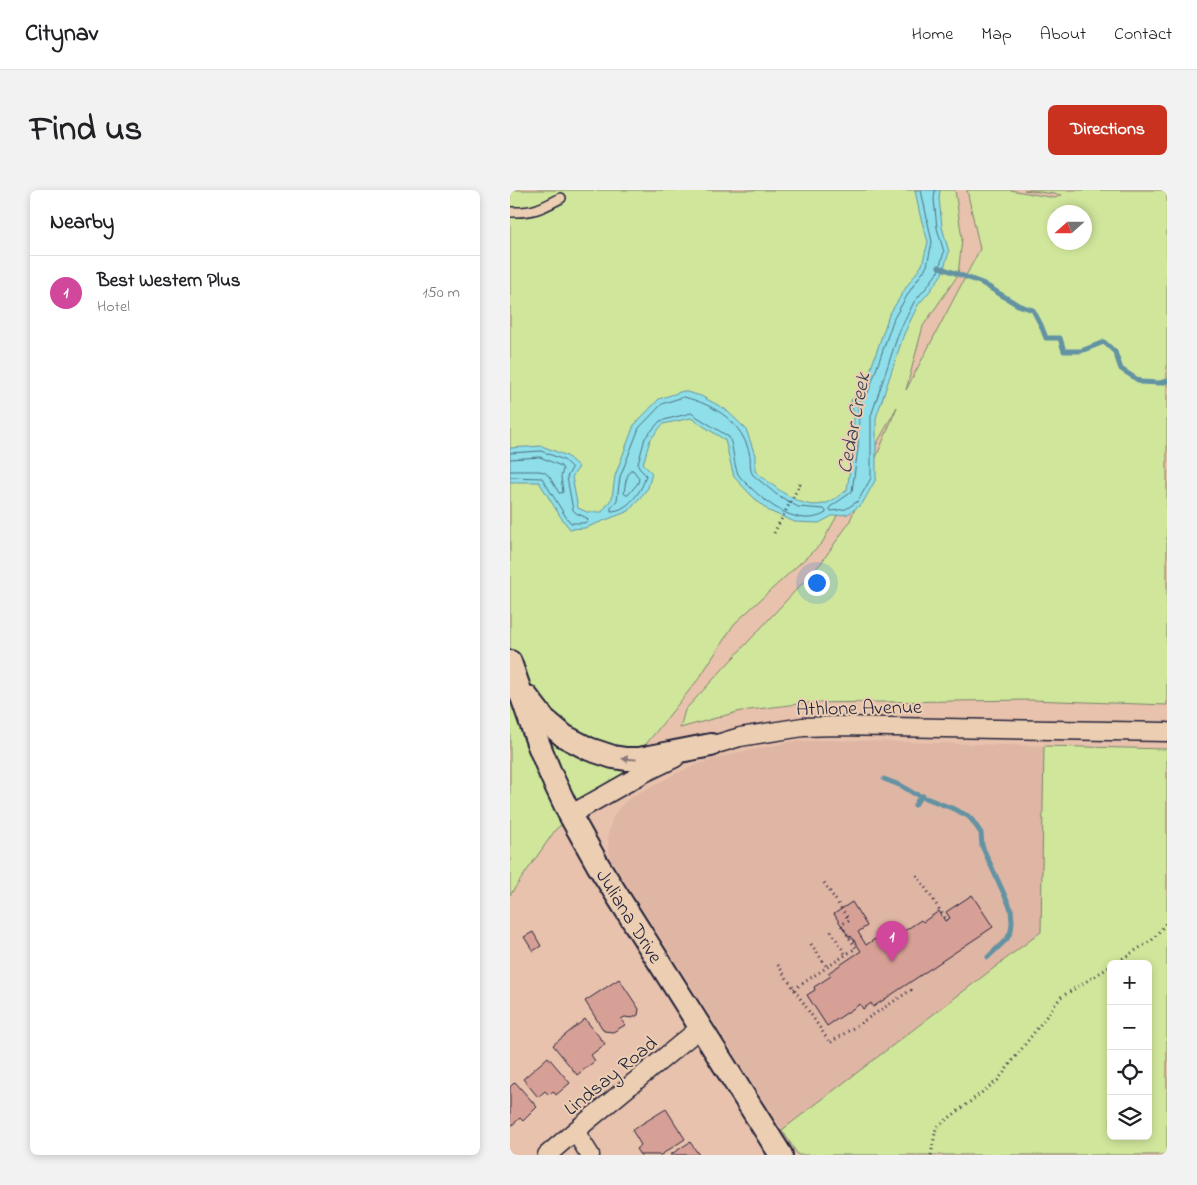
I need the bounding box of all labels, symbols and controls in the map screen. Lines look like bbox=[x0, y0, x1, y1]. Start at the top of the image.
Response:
text: Citynav bbox=[25, 17, 98, 52]
text: Home bbox=[912, 22, 953, 48]
text: Map bbox=[981, 22, 1012, 48]
text: About bbox=[1040, 22, 1086, 48]
text: Contact bbox=[1114, 22, 1172, 48]
text: Find us bbox=[30, 105, 142, 156]
button: Directions bbox=[1048, 105, 1167, 155]
north arrow bbox=[1047, 205, 1092, 250]
text: Nearby bbox=[50, 208, 114, 238]
text: Best Western Plus bbox=[97, 268, 240, 295]
text: 1 bbox=[63, 281, 69, 305]
text: 150 m bbox=[422, 281, 460, 305]
text: Hotel bbox=[97, 295, 130, 319]
water label: Cedar Creek bbox=[831, 370, 880, 476]
your location bbox=[804, 570, 830, 596]
street label: Athlone Avenue bbox=[796, 694, 922, 725]
one-way arrow bbox=[620, 754, 636, 762]
street label: Juliana Drive bbox=[587, 864, 669, 970]
pin: 1 bbox=[876, 921, 908, 962]
map controls bbox=[1107, 960, 1152, 1140]
button: + bbox=[1107, 960, 1152, 1005]
button: − bbox=[1107, 1005, 1152, 1050]
street label: Lindsay Road bbox=[559, 1030, 664, 1124]
button: locate bbox=[1107, 1050, 1152, 1095]
button: layers bbox=[1107, 1095, 1152, 1140]

